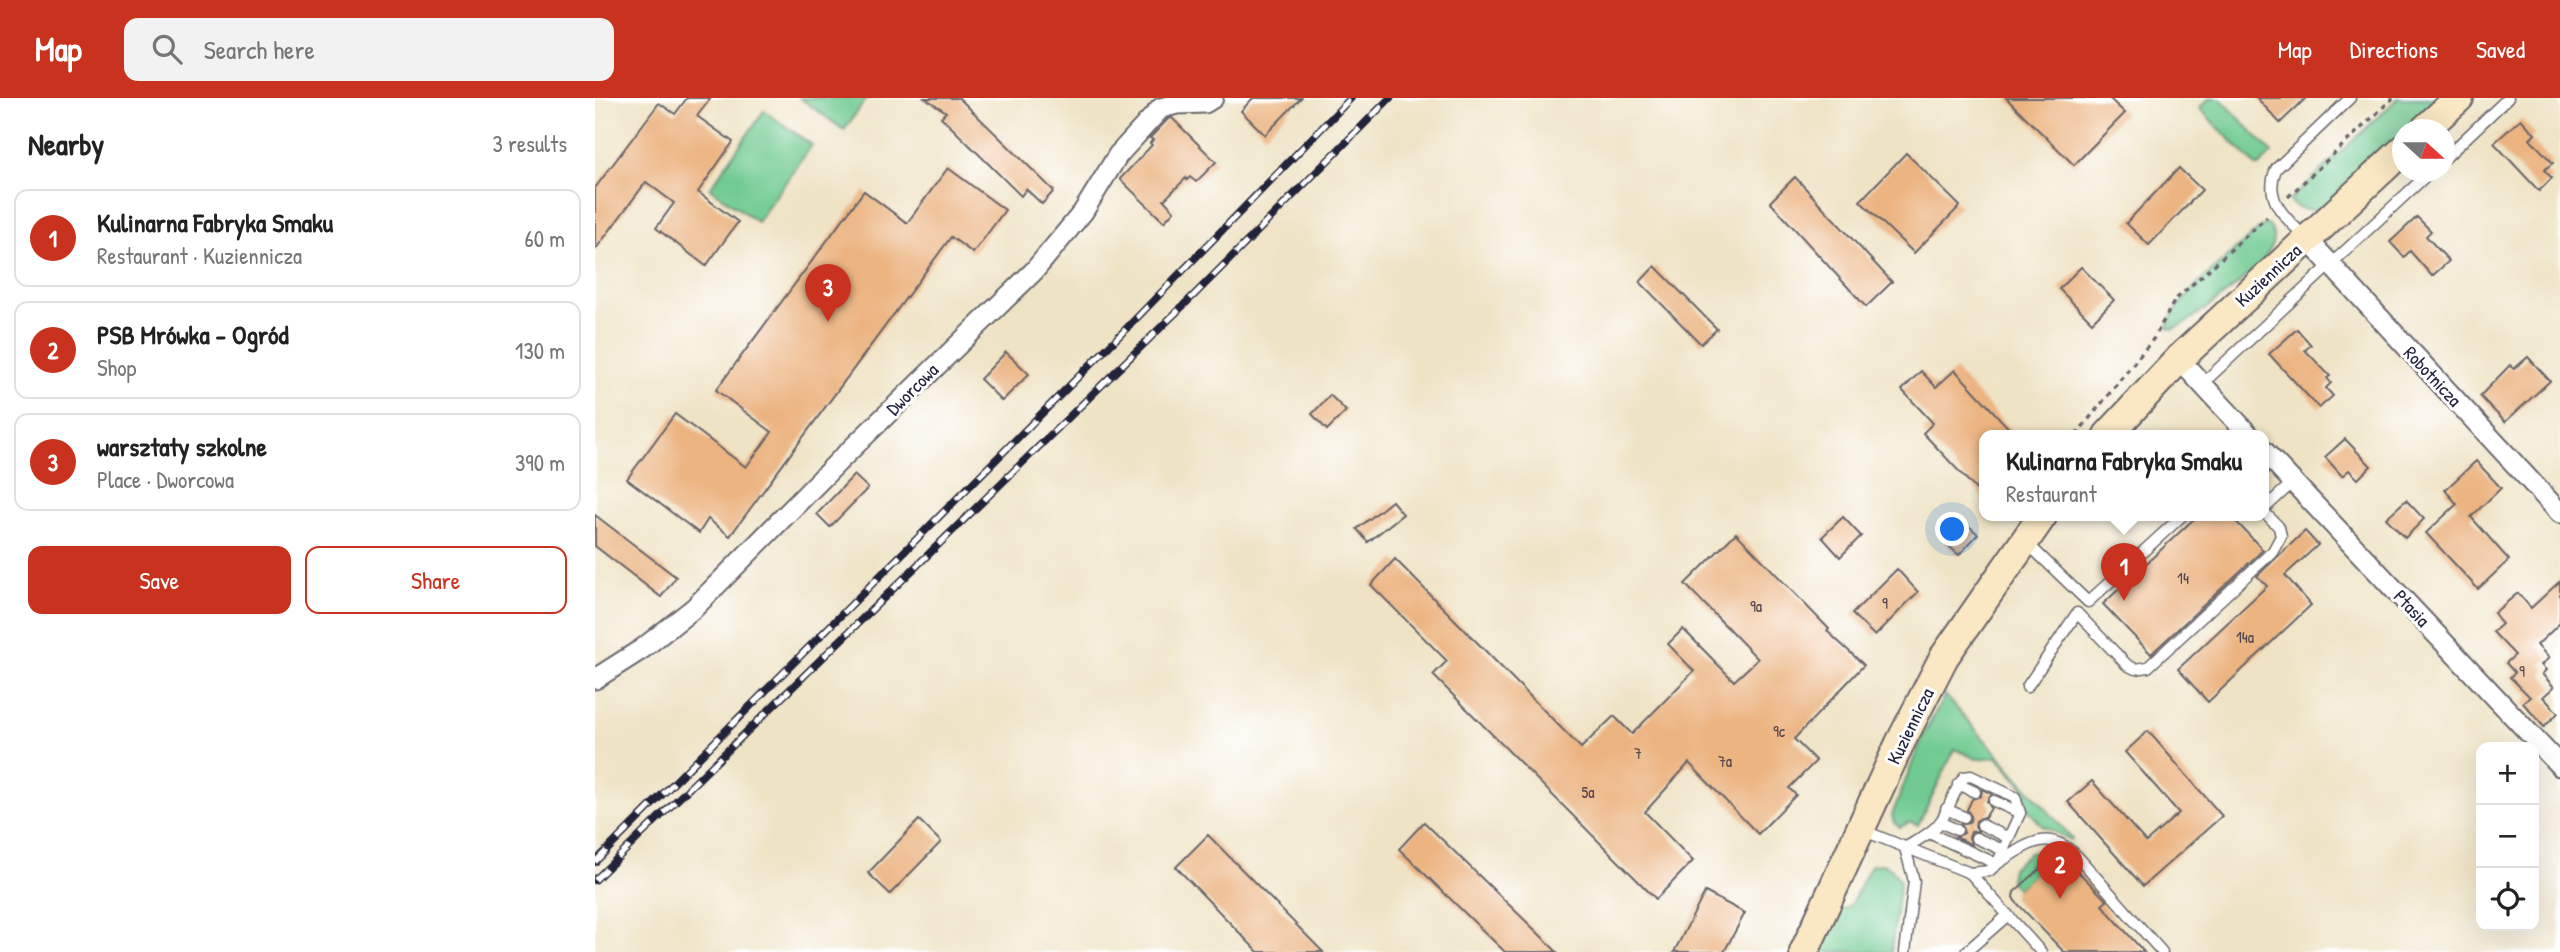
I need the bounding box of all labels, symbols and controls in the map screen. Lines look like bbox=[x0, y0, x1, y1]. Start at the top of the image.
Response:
search box bbox=[124, 18, 614, 81]
text: Map bbox=[35, 27, 82, 71]
icon: search bbox=[148, 30, 186, 68]
text: Search here bbox=[204, 32, 315, 67]
text: Map bbox=[2278, 33, 2312, 65]
text: Directions bbox=[2350, 33, 2438, 65]
text: Saved bbox=[2476, 33, 2525, 65]
north arrow bbox=[2392, 119, 2455, 182]
text: Nearby bbox=[28, 124, 104, 164]
text: 3 results bbox=[492, 128, 567, 159]
text: Kulinarna Fabryka Smaku bbox=[97, 205, 333, 240]
text: 1 bbox=[49, 223, 57, 254]
text: 60 m bbox=[525, 223, 565, 254]
street label: Kuziennicza bbox=[2229, 237, 2307, 312]
text: Restaurant · Kuziennicza bbox=[97, 240, 302, 271]
pin: 3 bbox=[805, 264, 851, 322]
text: PSB Mrówka - Ogród bbox=[97, 317, 289, 352]
text: 2 bbox=[48, 335, 58, 366]
text: 130 m bbox=[515, 335, 565, 366]
street label: Robotnicza bbox=[2398, 340, 2468, 412]
text: Shop bbox=[97, 352, 136, 383]
street label: Dworcowa bbox=[880, 357, 944, 421]
text: warsztaty szkolne bbox=[97, 429, 267, 464]
popup bbox=[1979, 430, 2269, 521]
text: Kulinarna Fabryka Smaku bbox=[2006, 443, 2242, 478]
text: 3 bbox=[48, 447, 58, 478]
text: 390 m bbox=[515, 447, 565, 478]
text: Place · Dworcowa bbox=[97, 464, 234, 495]
text: Restaurant bbox=[2006, 478, 2097, 509]
your location bbox=[1935, 512, 1969, 546]
pin: 1 bbox=[2101, 543, 2147, 601]
button: Save bbox=[28, 546, 291, 614]
button: Share bbox=[305, 546, 567, 614]
house number: 14 bbox=[2177, 567, 2189, 589]
street label: Ptasia bbox=[2388, 584, 2436, 633]
house number: 9 bbox=[1882, 592, 1888, 614]
house number: 9a bbox=[1750, 595, 1762, 617]
house number: 14a bbox=[2236, 626, 2254, 648]
house number: 9 bbox=[2519, 660, 2525, 682]
street label: Kuziennicza bbox=[1880, 683, 1940, 768]
house number: 9c bbox=[1773, 720, 1786, 742]
house number: 7 bbox=[1634, 742, 1642, 764]
map controls bbox=[2476, 742, 2539, 931]
button: + bbox=[2476, 742, 2539, 805]
house number: 7a bbox=[1718, 750, 1732, 772]
house number: 5a bbox=[1581, 781, 1595, 803]
button: − bbox=[2476, 805, 2539, 868]
pin: 2 bbox=[2037, 841, 2083, 899]
button: locate bbox=[2476, 868, 2539, 931]

